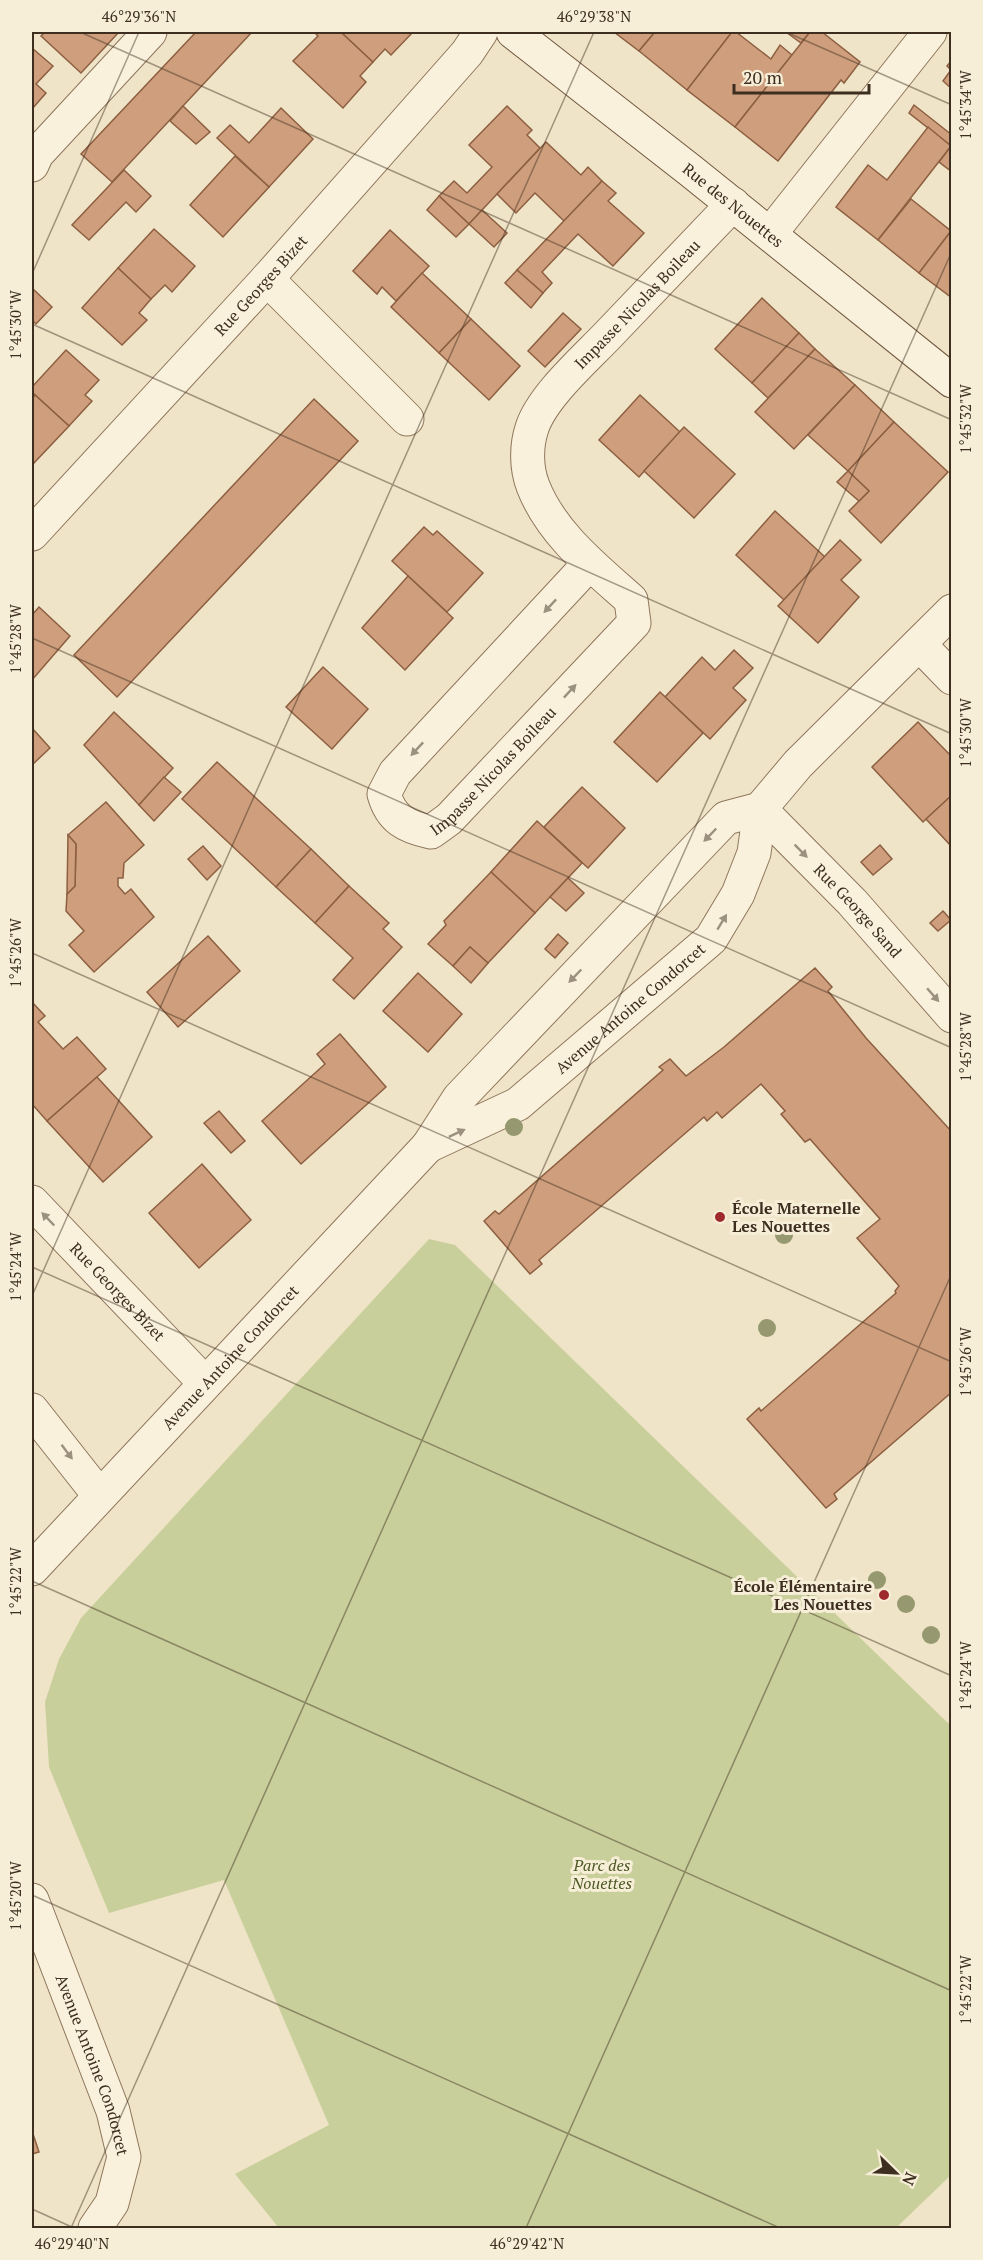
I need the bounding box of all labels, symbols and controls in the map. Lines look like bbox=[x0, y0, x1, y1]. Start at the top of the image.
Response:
text: 46°29'36"N bbox=[102, 6, 176, 26]
text: 46°29'38"N bbox=[557, 6, 631, 26]
scale bar bbox=[734, 57, 869, 95]
text: 20 m bbox=[743, 65, 783, 89]
text: 1°45'34"W bbox=[955, 69, 975, 140]
street label: Rue des Nouettes bbox=[678, 158, 788, 252]
street label: Rue Georges Bizet bbox=[209, 230, 312, 340]
street label: Impasse Nicolas Boileau bbox=[569, 234, 705, 374]
text: 1°45'30"W bbox=[5, 289, 25, 360]
text: 1°45'32"W bbox=[955, 383, 975, 454]
one-way arrow bbox=[544, 598, 557, 613]
text: 1°45'28"W bbox=[5, 603, 25, 674]
one-way arrow bbox=[563, 684, 577, 698]
text: 1°45'30"W bbox=[955, 697, 975, 768]
street label: Impasse Nicolas Boileau bbox=[425, 701, 561, 840]
one-way arrow bbox=[411, 741, 424, 756]
one-way arrow bbox=[703, 827, 717, 842]
one-way arrow bbox=[794, 843, 808, 857]
street label: Rue George Sand bbox=[809, 859, 907, 962]
one-way arrow bbox=[716, 914, 727, 930]
text: 1°45'26"W bbox=[5, 917, 25, 988]
street label: Avenue Antoine Condorcet bbox=[550, 938, 710, 1079]
one-way arrow bbox=[568, 968, 582, 983]
one-way arrow bbox=[926, 987, 940, 1002]
text: 1°45'28"W bbox=[955, 1011, 975, 1082]
one-way arrow bbox=[448, 1128, 465, 1137]
place label: École Maternelle Les Nouettes bbox=[732, 1197, 861, 1237]
marker: École Maternelle Les Nouettes bbox=[713, 1210, 727, 1224]
one-way arrow bbox=[42, 1213, 56, 1227]
text: 1°45'24"W bbox=[5, 1231, 25, 1302]
street label: Rue Georges Bizet bbox=[65, 1237, 170, 1346]
street label: Avenue Antoine Condorcet bbox=[157, 1280, 304, 1435]
text: 1°45'26"W bbox=[955, 1326, 975, 1397]
one-way arrow bbox=[60, 1444, 72, 1459]
text: 1°45'22"W bbox=[5, 1546, 25, 1617]
place label: École Élémentaire Les Nouettes bbox=[734, 1575, 872, 1615]
marker: École Élémentaire Les Nouettes bbox=[877, 1588, 891, 1602]
text: 1°45'24"W bbox=[955, 1640, 975, 1711]
park label: Parc des Nouettes bbox=[571, 1854, 633, 1894]
text: 1°45'20"W bbox=[5, 1860, 25, 1931]
text: 1°45'22"W bbox=[955, 1954, 975, 2025]
street label: Avenue Antoine Condorcet bbox=[51, 1971, 134, 2158]
north arrow bbox=[866, 2143, 926, 2203]
text: N bbox=[897, 2169, 922, 2189]
text: 46°29'40"N bbox=[35, 2233, 109, 2253]
text: 46°29'42"N bbox=[490, 2233, 564, 2253]

